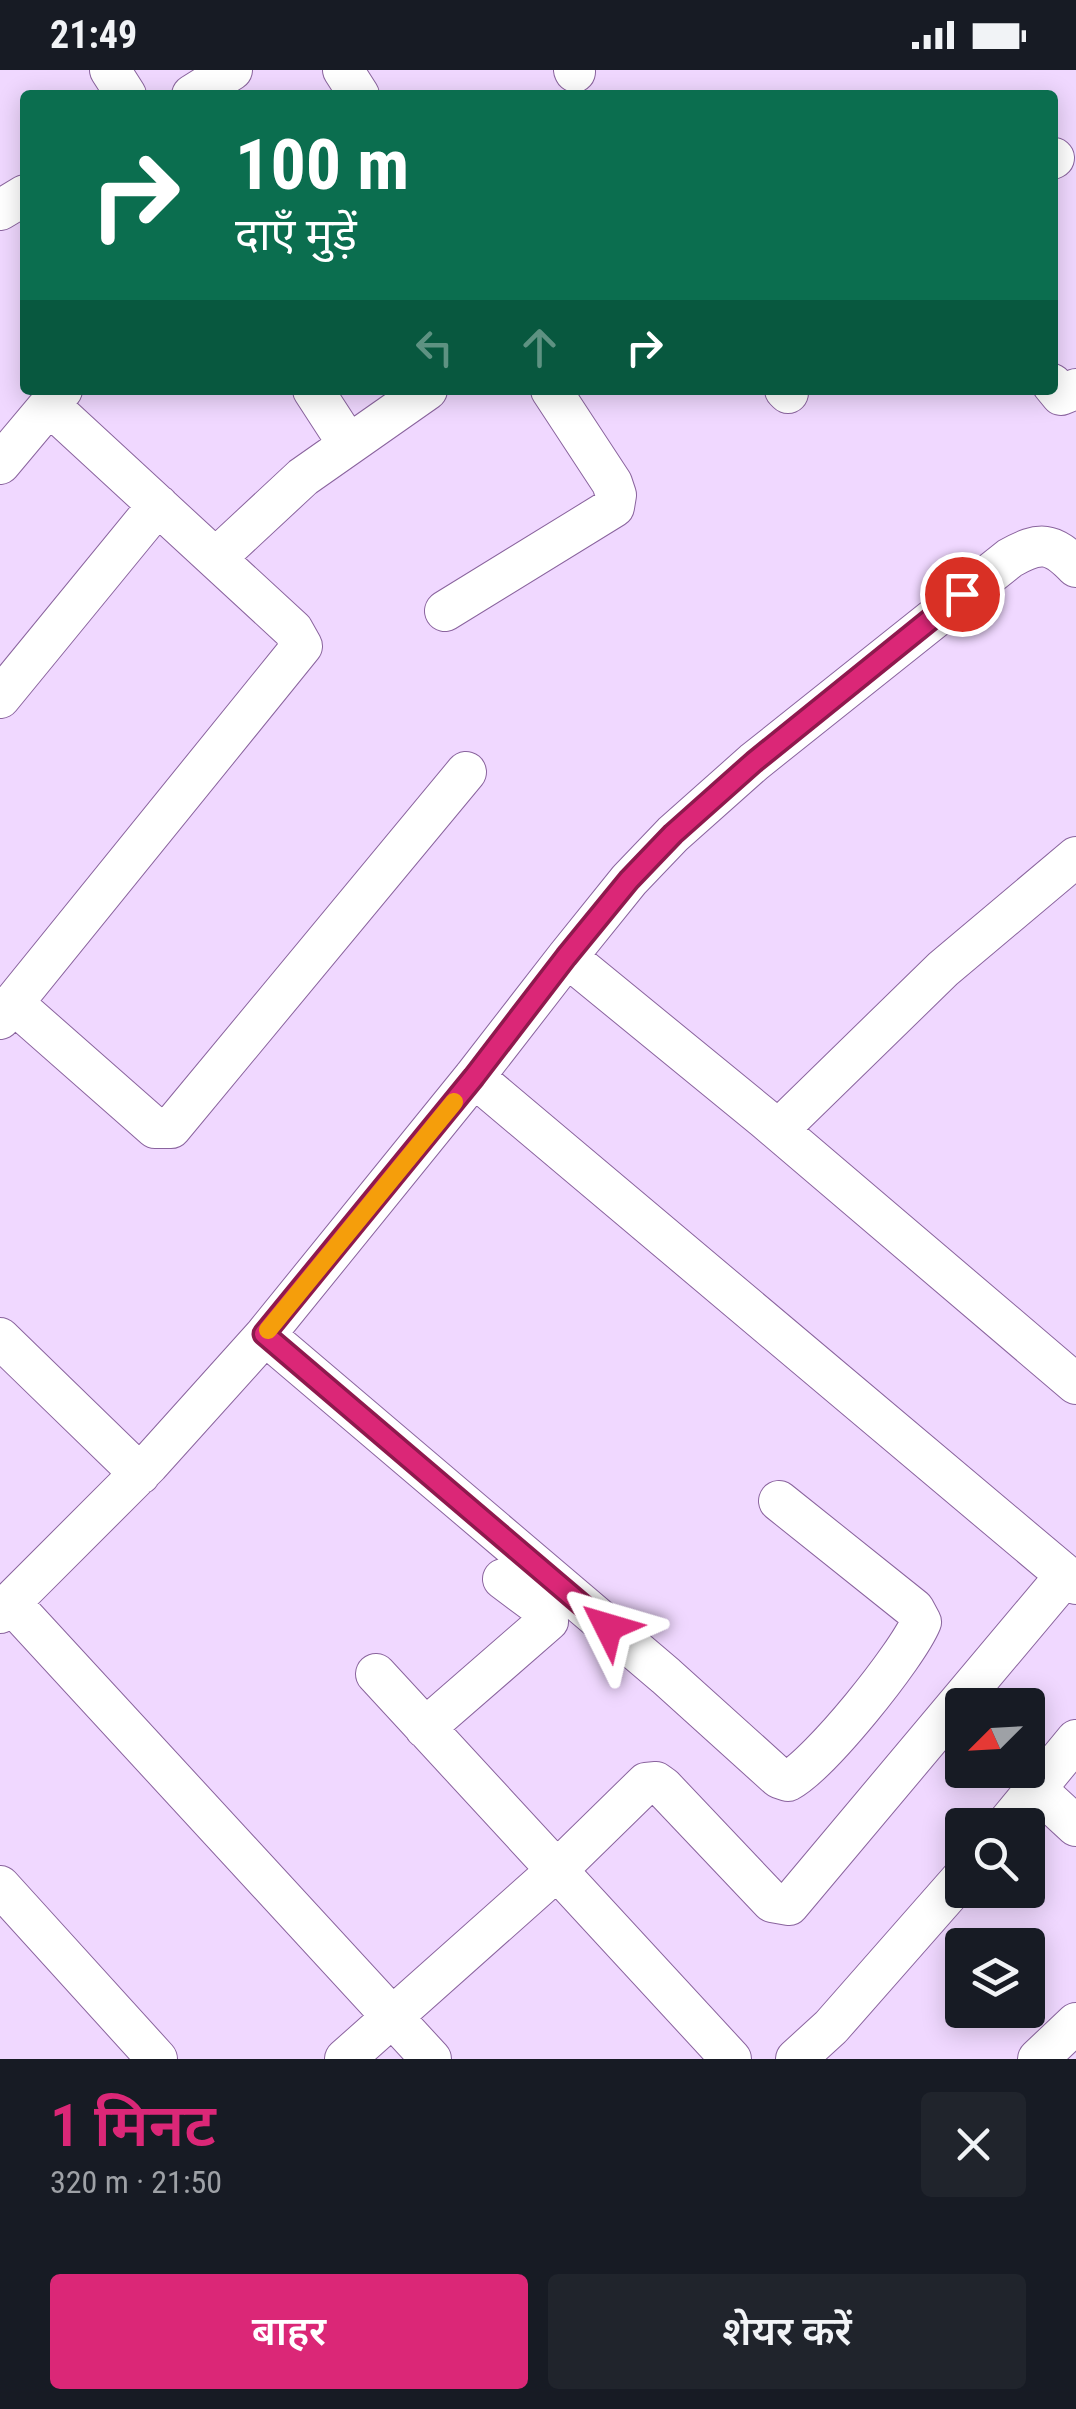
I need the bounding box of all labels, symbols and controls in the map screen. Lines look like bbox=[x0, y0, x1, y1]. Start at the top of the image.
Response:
text: 21:49 bbox=[50, 13, 137, 57]
text: 100 m bbox=[235, 124, 409, 206]
icon: right bbox=[70, 130, 200, 260]
text: दाएँ मुड़ें bbox=[235, 208, 357, 261]
icon: left bbox=[407, 320, 462, 375]
icon: ahead bbox=[512, 320, 567, 375]
icon: right bbox=[617, 320, 672, 375]
pin bbox=[920, 552, 1005, 637]
icon: arrive bbox=[935, 567, 990, 622]
position arrow bbox=[556, 1575, 660, 1679]
north arrow bbox=[945, 1688, 1045, 1788]
map controls bbox=[945, 1688, 1045, 2028]
button: search bbox=[945, 1808, 1045, 1908]
button: layers bbox=[945, 1928, 1045, 2028]
text: 1 मिनट bbox=[50, 2090, 216, 2161]
button: close bbox=[921, 2092, 1026, 2197]
text: 320 m · 21:50 bbox=[50, 2163, 222, 2201]
button: बाहर bbox=[50, 2274, 528, 2389]
button: शेयर करें bbox=[548, 2274, 1026, 2389]

